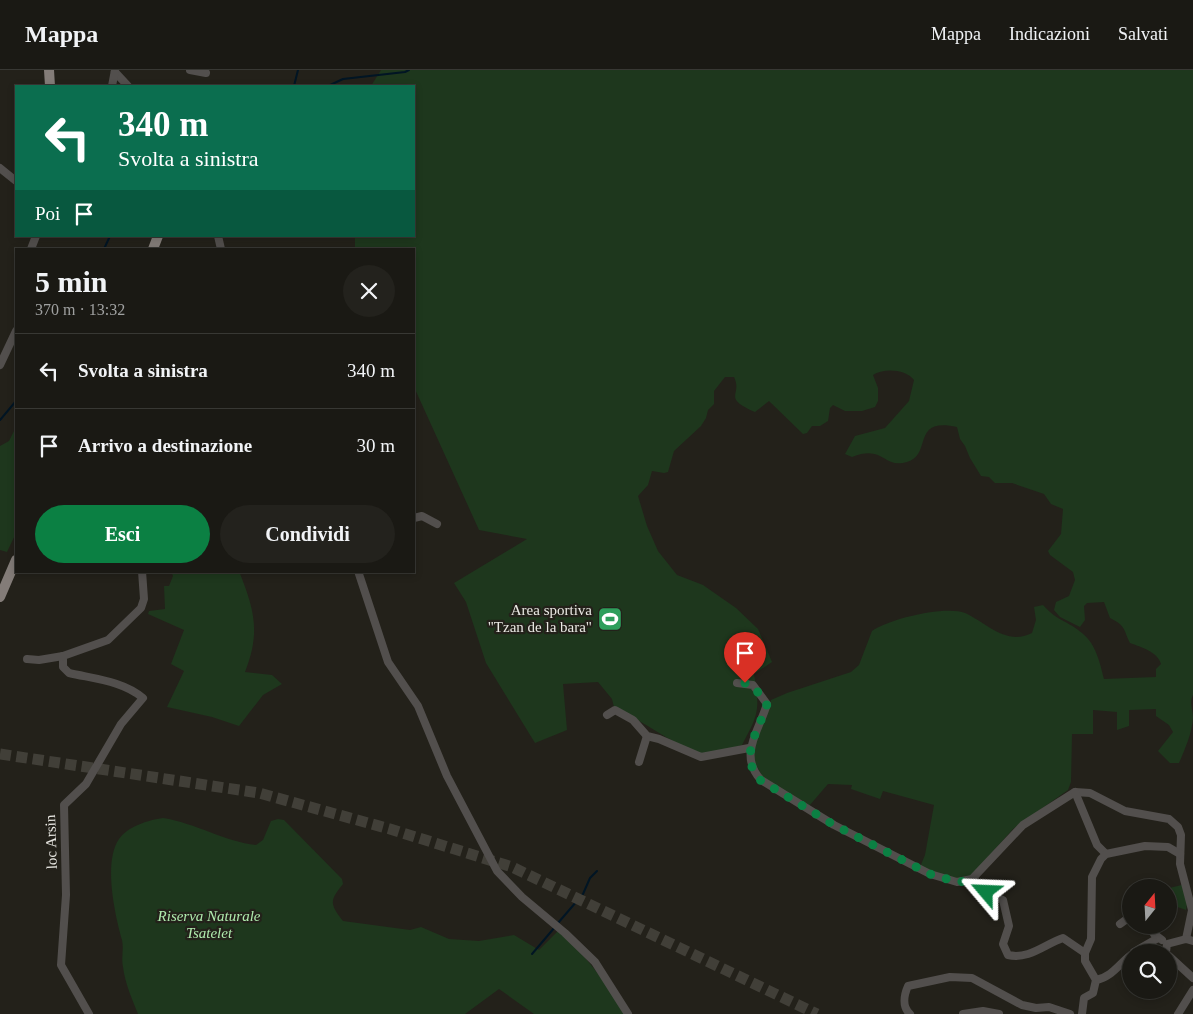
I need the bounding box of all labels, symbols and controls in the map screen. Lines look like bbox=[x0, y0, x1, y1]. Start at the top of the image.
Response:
text: Mappa bbox=[25, 21, 98, 47]
text: Mappa bbox=[931, 24, 981, 44]
text: Indicazioni bbox=[1009, 24, 1090, 44]
text: Salvati bbox=[1118, 24, 1168, 44]
icon: left bbox=[35, 105, 100, 170]
text: 340 m bbox=[118, 105, 208, 144]
text: Svolta a sinistra bbox=[118, 146, 259, 171]
icon: arrive bbox=[70, 200, 98, 228]
text: Poi bbox=[35, 203, 60, 224]
text: 5 min bbox=[35, 265, 108, 298]
button: close bbox=[343, 265, 395, 317]
text: 370 m · 13:32 bbox=[35, 301, 125, 318]
icon: left bbox=[35, 357, 63, 385]
text: Svolta a sinistra bbox=[78, 360, 208, 381]
text: 340 m bbox=[347, 360, 395, 381]
icon: arrive bbox=[35, 432, 63, 460]
text: Arrivo a destinazione bbox=[78, 435, 252, 456]
text: 30 m bbox=[356, 435, 395, 456]
button: Esci bbox=[35, 505, 210, 563]
button: Condividi bbox=[220, 505, 395, 563]
place label: Area sportiva "Tzan de la bara" bbox=[488, 602, 592, 635]
sports icon: Area sportiva "Tzan de la bara" bbox=[597, 606, 623, 632]
pin bbox=[724, 632, 766, 683]
icon: arrive bbox=[731, 639, 759, 667]
street label: loc Arsin bbox=[42, 814, 60, 870]
position arrow bbox=[959, 865, 1011, 917]
north arrow bbox=[1122, 879, 1178, 934]
map controls bbox=[1122, 879, 1177, 999]
park label: Riserva Naturale Tsatelet bbox=[157, 908, 261, 941]
button: search bbox=[1122, 944, 1177, 999]

